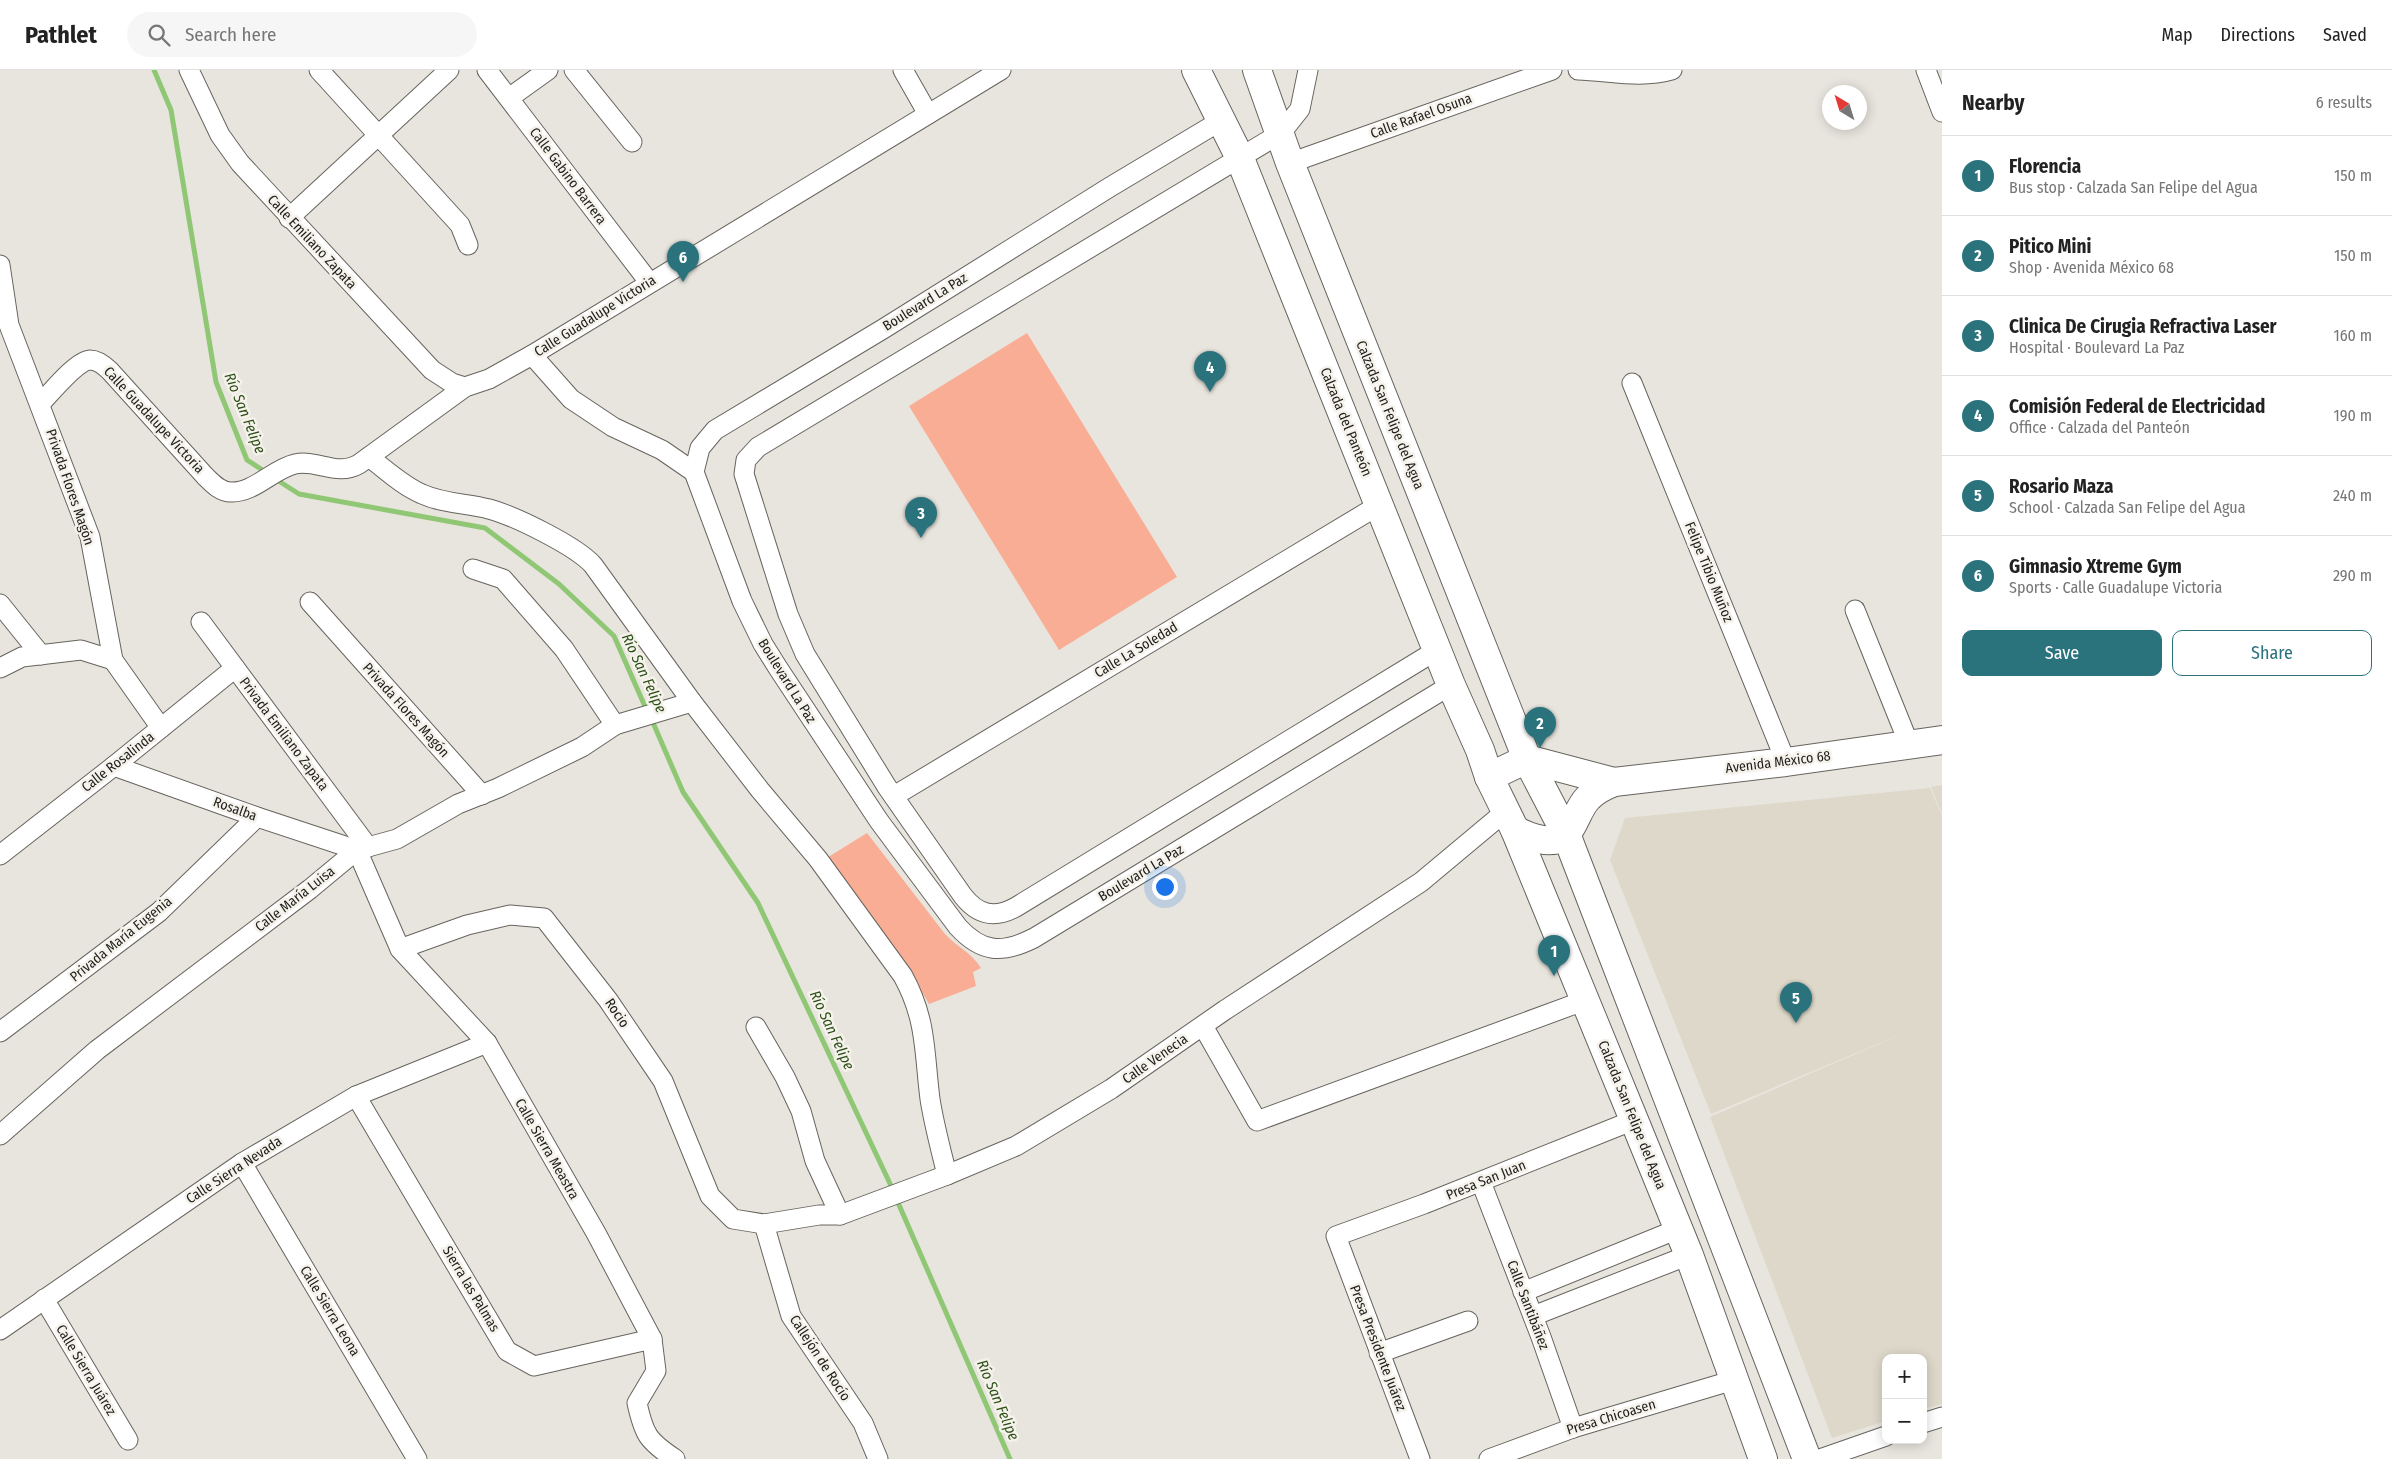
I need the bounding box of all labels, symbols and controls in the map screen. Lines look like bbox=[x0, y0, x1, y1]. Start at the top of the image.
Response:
search box bbox=[127, 12, 477, 57]
text: Pathlet bbox=[25, 21, 97, 49]
icon: search bbox=[145, 21, 173, 49]
text: Search here bbox=[185, 23, 276, 46]
text: Map bbox=[2161, 24, 2193, 46]
text: Directions bbox=[2221, 24, 2295, 46]
text: Saved bbox=[2323, 24, 2367, 46]
north arrow bbox=[1822, 85, 1867, 130]
street label: Calle Rafael Osuna bbox=[1368, 90, 1474, 142]
text: Nearby bbox=[1962, 90, 2024, 116]
text: 6 results bbox=[2316, 93, 2372, 112]
street label: Calle Gabino Barrera bbox=[526, 124, 610, 228]
text: Florencia bbox=[2009, 155, 2081, 178]
text: 1 bbox=[1975, 166, 1981, 185]
text: 150 m bbox=[2334, 166, 2372, 185]
text: Bus stop · Calzada San Felipe del Agua bbox=[2009, 178, 2258, 197]
street label: Calle Emiliano Zapata bbox=[264, 191, 360, 293]
text: Pitico Mini bbox=[2009, 235, 2091, 258]
pin: 6 bbox=[667, 241, 699, 282]
text: 2 bbox=[1974, 246, 1982, 265]
text: 150 m bbox=[2334, 246, 2372, 265]
text: Shop · Avenida México 68 bbox=[2009, 258, 2174, 277]
street label: Boulevard La Paz bbox=[880, 269, 971, 335]
street label: Calle Guadalupe Victoria bbox=[531, 272, 659, 360]
text: Clinica De Cirugia Refractiva Laser bbox=[2009, 315, 2277, 338]
text: 3 bbox=[1974, 326, 1982, 345]
text: 160 m bbox=[2333, 326, 2372, 345]
street label: Calzada San Felipe del Agua bbox=[1352, 338, 1428, 492]
text: Hospital · Boulevard La Paz bbox=[2009, 338, 2184, 357]
pin: 4 bbox=[1194, 351, 1226, 392]
street label: Calle Guadalupe Victoria bbox=[100, 363, 208, 477]
street label: Calzada del Panteón bbox=[1316, 365, 1376, 479]
water label: Río San Felipe bbox=[221, 370, 269, 456]
text: Comisión Federal de Electricidad bbox=[2009, 395, 2265, 418]
text: 4 bbox=[1974, 406, 1982, 425]
text: 190 m bbox=[2334, 406, 2372, 425]
text: Office · Calzada del Panteón bbox=[2009, 418, 2190, 437]
street label: Privada Flores Magón bbox=[42, 427, 98, 547]
text: Rosario Maza bbox=[2009, 475, 2114, 498]
text: 5 bbox=[1974, 486, 1982, 505]
text: 240 m bbox=[2333, 486, 2372, 505]
pin: 3 bbox=[905, 497, 937, 538]
text: School · Calzada San Felipe del Agua bbox=[2009, 498, 2246, 517]
street label: Felipe Tibio Muñoz bbox=[1681, 519, 1737, 625]
text: Gimnasio Xtreme Gym bbox=[2009, 555, 2182, 578]
text: 6 bbox=[1974, 566, 1982, 585]
text: 290 m bbox=[2333, 566, 2372, 585]
text: Sports · Calle Guadalupe Victoria bbox=[2009, 578, 2222, 597]
street label: Calle La Soledad bbox=[1091, 618, 1181, 682]
water label: Río San Felipe bbox=[618, 630, 670, 716]
button: Save bbox=[1962, 630, 2162, 676]
button: Share bbox=[2172, 630, 2372, 676]
street label: Boulevard La Paz bbox=[754, 636, 820, 727]
street label: Privada Flores Magón bbox=[359, 659, 453, 761]
street label: Privada Emiliano Zapata bbox=[236, 674, 332, 794]
pin: 2 bbox=[1524, 707, 1556, 748]
street label: Calle Rosalinda bbox=[78, 728, 158, 796]
street label: Avenida México 68 bbox=[1724, 747, 1832, 777]
street label: Rosalba bbox=[211, 793, 259, 825]
street label: Boulevard La Paz bbox=[1095, 841, 1187, 905]
street label: Calle María Luisa bbox=[252, 863, 338, 935]
your location bbox=[1152, 874, 1178, 900]
street label: Privada María Eugenia bbox=[67, 893, 175, 985]
pin: 1 bbox=[1538, 935, 1570, 976]
pin: 5 bbox=[1780, 982, 1812, 1023]
water label: Río San Felipe bbox=[806, 987, 858, 1073]
street label: Rocio bbox=[601, 995, 633, 1031]
street label: Calle Venecia bbox=[1119, 1030, 1191, 1088]
street label: Calzada San Felipe del Agua bbox=[1594, 1038, 1670, 1192]
street label: Calle Sierra Meastra bbox=[511, 1096, 583, 1202]
street label: Calle Sierra Nevada bbox=[183, 1133, 285, 1207]
street label: Presa San Juan bbox=[1444, 1156, 1528, 1204]
street label: Sierra las Palmas bbox=[439, 1243, 503, 1335]
street label: Calle Santibáñez bbox=[1503, 1258, 1553, 1353]
street label: Calle Sierra Leona bbox=[296, 1263, 364, 1359]
street label: Presa Presidente Juárez bbox=[1346, 1283, 1410, 1414]
street label: Callejón de Rocío bbox=[786, 1312, 854, 1404]
street label: Calle Sierra Juárez bbox=[52, 1321, 120, 1419]
map controls bbox=[1882, 1354, 1927, 1444]
button: + bbox=[1882, 1354, 1927, 1399]
water label: Río San Felipe bbox=[973, 1357, 1023, 1443]
street label: Presa Chicoasen bbox=[1564, 1395, 1658, 1439]
button: − bbox=[1882, 1399, 1927, 1444]

